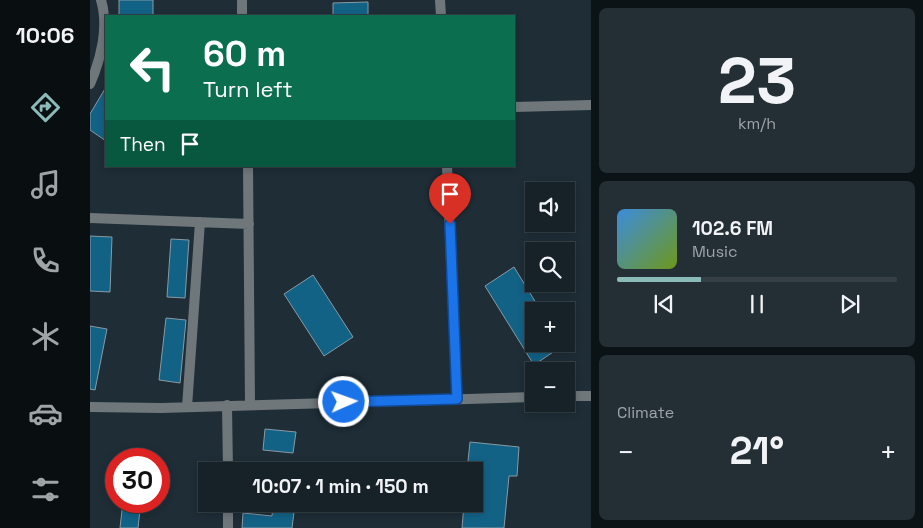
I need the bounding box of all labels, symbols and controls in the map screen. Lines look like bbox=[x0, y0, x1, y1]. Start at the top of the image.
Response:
text: 10:06 bbox=[16, 21, 74, 49]
text: 60 m bbox=[203, 32, 286, 76]
icon: left bbox=[120, 35, 185, 100]
text: 23 bbox=[718, 39, 796, 122]
text: Turn left bbox=[203, 75, 293, 103]
icon: directions bbox=[28, 90, 63, 125]
text: km/h bbox=[738, 113, 776, 134]
icon: arrive bbox=[176, 130, 204, 158]
text: Then bbox=[120, 132, 166, 157]
icon: music bbox=[28, 167, 63, 202]
pin bbox=[429, 173, 471, 224]
icon: arrive bbox=[436, 180, 464, 208]
map controls bbox=[525, 182, 575, 412]
button: sound bbox=[525, 182, 575, 232]
text: 102.6 FM bbox=[692, 216, 773, 241]
text: Music bbox=[692, 241, 738, 262]
button: search bbox=[525, 242, 575, 292]
icon: phone bbox=[28, 243, 63, 278]
icon: previous bbox=[650, 290, 678, 318]
icon: pause bbox=[743, 290, 771, 318]
icon: next bbox=[836, 290, 864, 318]
button: + bbox=[525, 302, 575, 352]
icon: climate bbox=[28, 319, 63, 354]
button: − bbox=[525, 362, 575, 412]
position arrow bbox=[317, 375, 369, 427]
icon: car bbox=[28, 396, 63, 431]
text: Climate bbox=[617, 402, 674, 423]
text: 21° bbox=[730, 427, 784, 475]
text: − bbox=[617, 434, 634, 470]
text: + bbox=[880, 434, 897, 470]
speed limit sign: 30 bbox=[105, 448, 170, 513]
icon: filters bbox=[28, 472, 63, 507]
text: 10:07 · 1 min · 150 m bbox=[252, 474, 429, 499]

